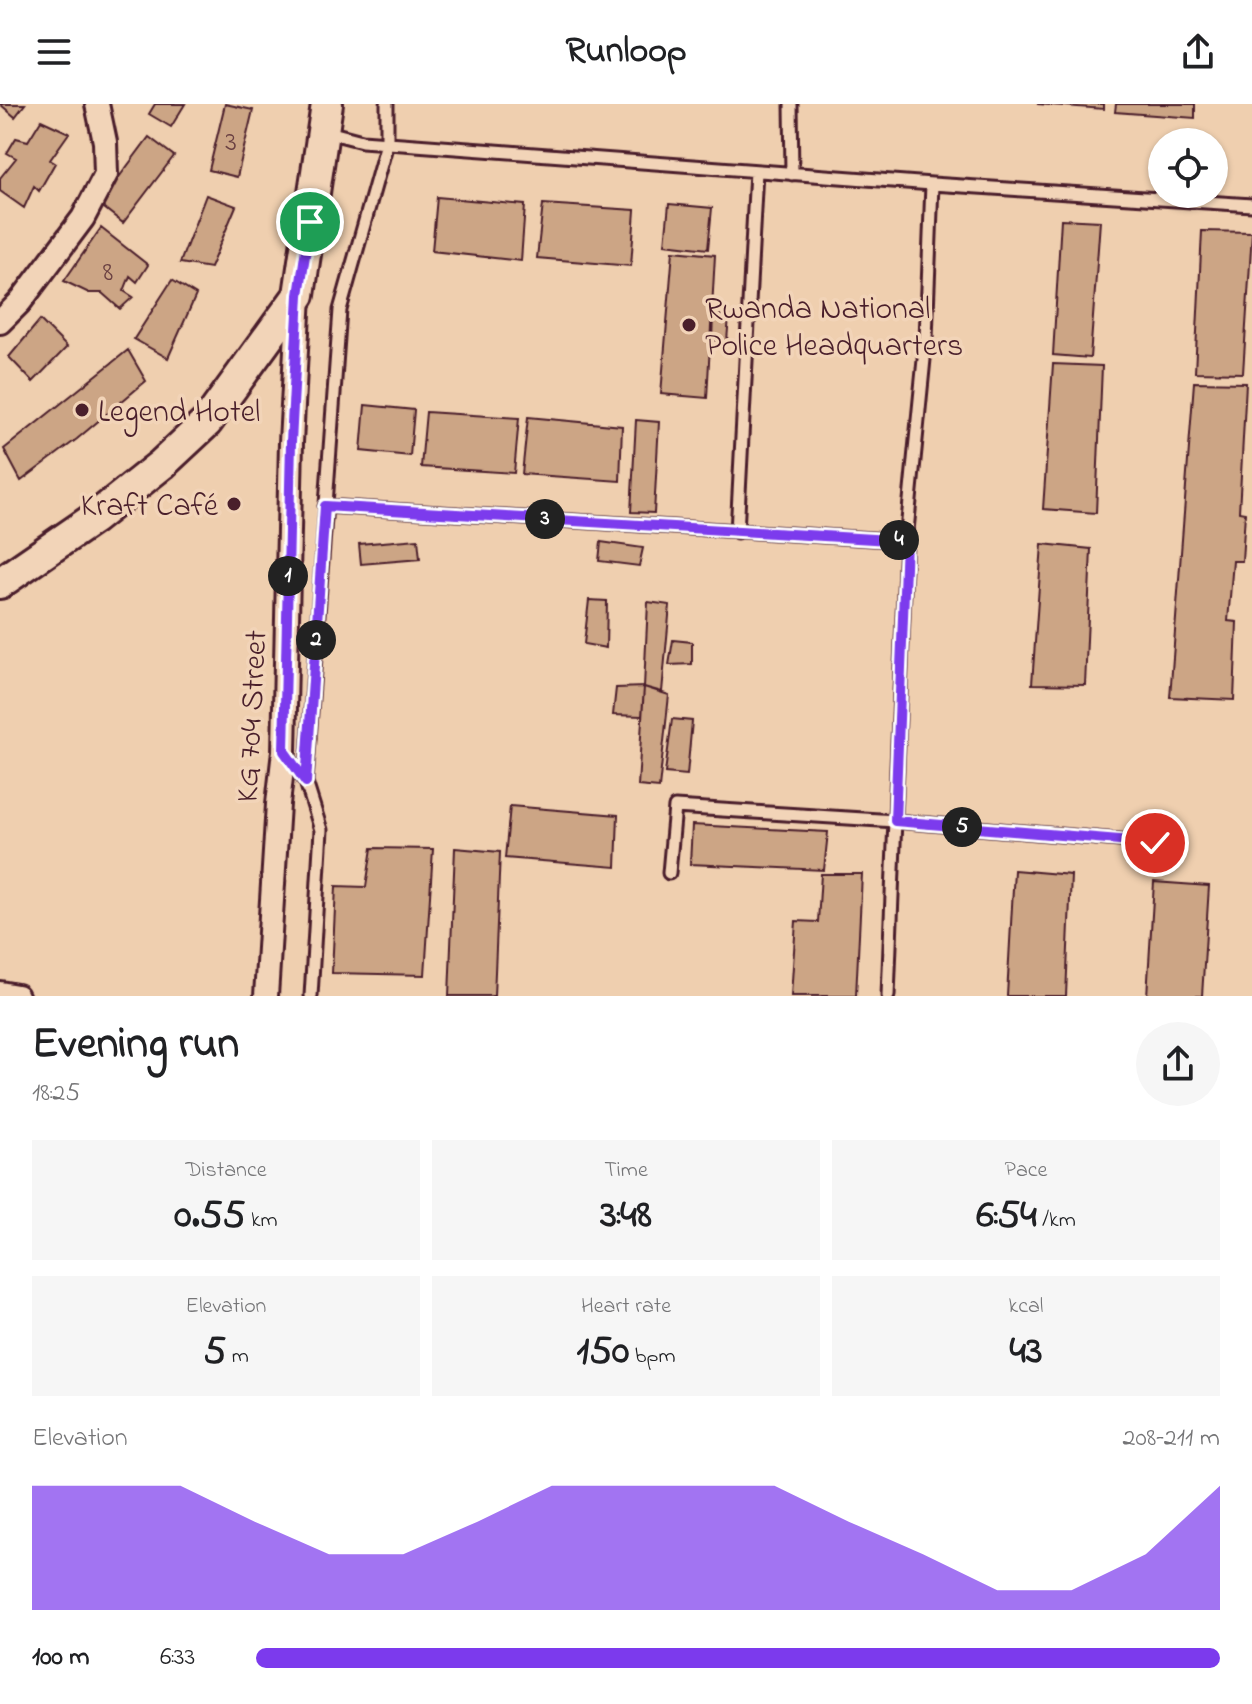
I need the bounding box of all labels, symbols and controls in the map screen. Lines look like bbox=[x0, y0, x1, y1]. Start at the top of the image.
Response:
text: Runloop bbox=[565, 26, 687, 79]
icon: menu bbox=[32, 30, 76, 74]
icon: share bbox=[1176, 30, 1220, 74]
house number: 3 bbox=[225, 123, 237, 164]
map controls bbox=[1148, 128, 1228, 208]
button: locate bbox=[1148, 128, 1228, 208]
pin bbox=[276, 188, 344, 256]
icon: arrive bbox=[288, 200, 332, 244]
house number: 8 bbox=[103, 253, 113, 294]
place label: Rwanda National Police Headquarters bbox=[705, 287, 963, 371]
marker: Rwanda National Police Headquarters bbox=[680, 316, 698, 334]
place label: Legend Hotel bbox=[98, 390, 260, 437]
marker: Legend Hotel bbox=[73, 401, 91, 419]
place label: Kraft Café bbox=[81, 484, 219, 531]
marker: Kraft Café bbox=[225, 495, 243, 513]
pin: 3 bbox=[525, 499, 565, 539]
text: 3 bbox=[540, 503, 550, 535]
pin: 4 bbox=[879, 520, 919, 560]
text: 4 bbox=[894, 524, 904, 556]
pin: 1 bbox=[268, 556, 308, 596]
text: 1 bbox=[285, 560, 292, 592]
pin: 2 bbox=[296, 620, 336, 660]
text: 2 bbox=[311, 624, 321, 656]
street label: KG 704 Street bbox=[226, 629, 281, 804]
pin: 5 bbox=[942, 807, 982, 847]
pin bbox=[1121, 809, 1189, 877]
text: 5 bbox=[956, 811, 968, 843]
icon: check bbox=[1133, 821, 1177, 865]
text: Evening run bbox=[32, 1013, 239, 1077]
button: share bbox=[1136, 1022, 1220, 1106]
text: 18:25 bbox=[32, 1075, 80, 1113]
text: Distance bbox=[185, 1155, 267, 1187]
text: Time bbox=[604, 1155, 648, 1187]
text: Pace bbox=[1005, 1155, 1047, 1187]
text: 0.55 bbox=[174, 1187, 245, 1246]
text: 3:48 bbox=[600, 1187, 652, 1246]
text: 6:54 bbox=[976, 1187, 1037, 1246]
text: km bbox=[245, 1205, 278, 1237]
text: /km bbox=[1037, 1205, 1076, 1237]
text: Elevation bbox=[186, 1291, 266, 1323]
text: Heart rate bbox=[581, 1291, 671, 1323]
text: kcal bbox=[1009, 1291, 1043, 1323]
text: 5 bbox=[203, 1323, 226, 1382]
text: 150 bbox=[576, 1323, 629, 1382]
text: 43 bbox=[1010, 1323, 1043, 1382]
text: m bbox=[226, 1341, 249, 1373]
text: bpm bbox=[629, 1341, 676, 1373]
text: Elevation bbox=[32, 1420, 128, 1458]
text: 208–211 m bbox=[1122, 1420, 1220, 1458]
text: 100 m bbox=[32, 1639, 89, 1677]
text: 6:33 bbox=[160, 1639, 195, 1677]

